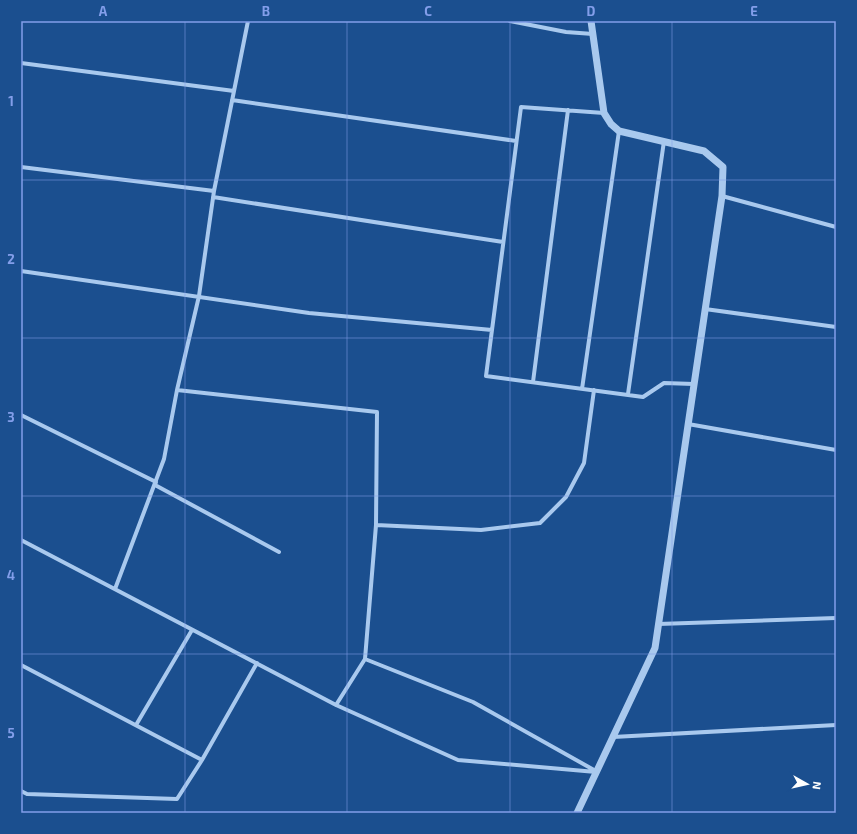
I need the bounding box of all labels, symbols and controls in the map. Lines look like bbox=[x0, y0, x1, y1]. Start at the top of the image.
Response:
text: A bbox=[99, 3, 108, 19]
text: B bbox=[262, 3, 270, 19]
text: C bbox=[424, 3, 432, 19]
text: D bbox=[587, 3, 596, 19]
text: E bbox=[750, 3, 758, 19]
text: 1 bbox=[8, 93, 14, 109]
text: 2 bbox=[7, 251, 15, 267]
text: 3 bbox=[7, 409, 15, 425]
text: 4 bbox=[7, 567, 15, 583]
text: 5 bbox=[7, 725, 15, 741]
north arrow bbox=[787, 764, 827, 804]
text: N bbox=[810, 781, 824, 790]

